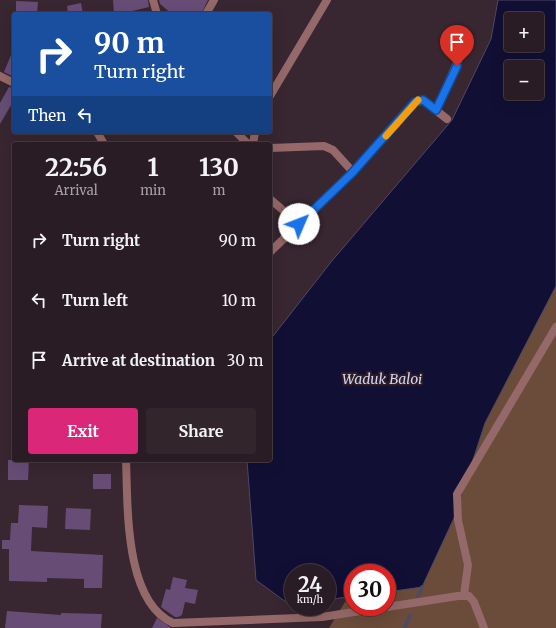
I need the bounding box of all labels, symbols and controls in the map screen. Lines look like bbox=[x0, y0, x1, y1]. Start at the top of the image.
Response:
map controls bbox=[504, 12, 544, 100]
button: + bbox=[504, 12, 544, 52]
text: 90 m bbox=[94, 25, 165, 61]
pin bbox=[440, 25, 474, 66]
icon: right bbox=[28, 28, 80, 80]
icon: arrive bbox=[446, 31, 468, 53]
text: Turn right bbox=[94, 60, 185, 83]
button: − bbox=[504, 60, 544, 100]
icon: left bbox=[74, 104, 96, 126]
text: Then bbox=[28, 106, 66, 125]
text: 22:56 bbox=[45, 152, 107, 183]
text: 1 bbox=[147, 152, 159, 183]
text: 130 bbox=[199, 152, 239, 183]
text: Arrival bbox=[54, 182, 98, 199]
text: min bbox=[140, 182, 166, 199]
text: m bbox=[212, 182, 225, 199]
position arrow bbox=[278, 203, 320, 245]
icon: right bbox=[28, 229, 50, 251]
text: Turn right bbox=[62, 231, 140, 250]
text: 90 m bbox=[219, 231, 256, 250]
icon: left bbox=[28, 289, 50, 311]
text: Turn left bbox=[62, 291, 128, 310]
text: 10 m bbox=[222, 291, 256, 310]
icon: arrive bbox=[28, 349, 50, 371]
text: Arrive at destination bbox=[62, 351, 215, 370]
text: 30 m bbox=[227, 351, 263, 370]
water label: Waduk Baloi bbox=[342, 370, 422, 388]
button: Exit bbox=[28, 408, 138, 454]
button: Share bbox=[146, 408, 256, 454]
speed limit sign: 30 bbox=[344, 564, 396, 616]
text: 24 bbox=[298, 572, 322, 597]
text: km/h bbox=[297, 593, 323, 606]

